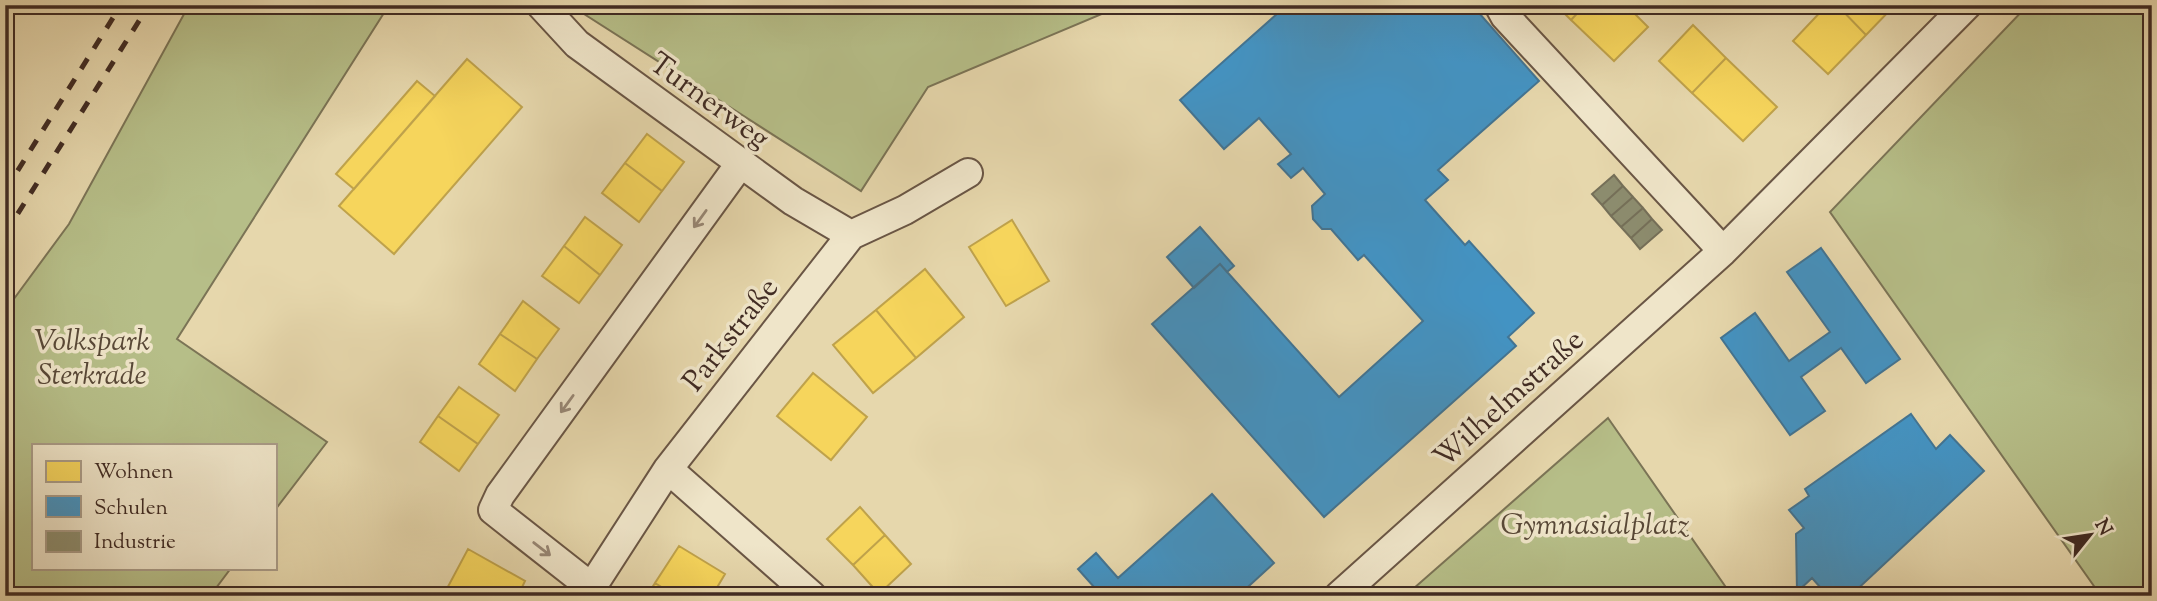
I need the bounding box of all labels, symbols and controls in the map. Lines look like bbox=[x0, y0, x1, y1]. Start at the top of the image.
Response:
street label: Turnerweg bbox=[639, 44, 778, 161]
one-way arrow bbox=[693, 209, 707, 228]
street label: Parkstraße bbox=[674, 269, 790, 402]
street label: Wilhelmstraße bbox=[1425, 320, 1595, 479]
park label: Volkspark Sterkrade bbox=[34, 321, 150, 398]
one-way arrow bbox=[559, 394, 574, 412]
legend bbox=[32, 444, 276, 570]
text: Wohnen bbox=[94, 458, 173, 488]
text: Schulen bbox=[94, 494, 168, 524]
north arrow bbox=[2056, 500, 2126, 570]
park label: Gymnasialplatz bbox=[1500, 505, 1690, 548]
text: N bbox=[2087, 514, 2118, 541]
text: Industrie bbox=[94, 528, 176, 558]
one-way arrow bbox=[533, 541, 551, 556]

